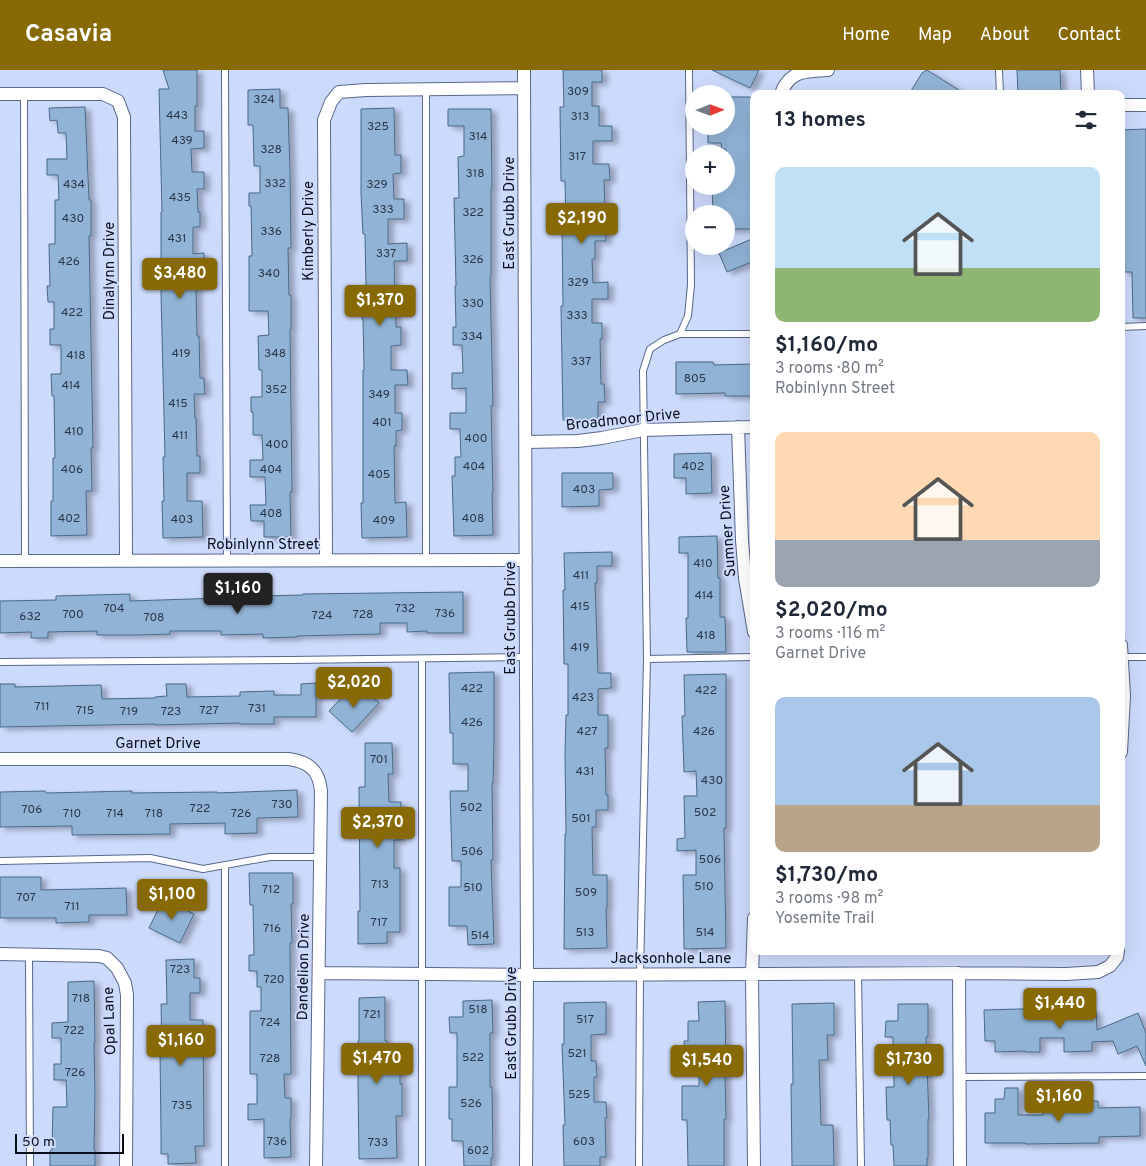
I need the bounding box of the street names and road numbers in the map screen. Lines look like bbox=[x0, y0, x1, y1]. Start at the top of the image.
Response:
street label: East Grubb Drive bbox=[501, 156, 520, 270]
street label: Kimberly Drive bbox=[300, 181, 319, 281]
street label: Dinalynn Drive bbox=[101, 222, 120, 320]
street label: Broadmoor Drive bbox=[565, 405, 681, 436]
street label: Sumner Drive bbox=[716, 484, 741, 578]
street label: Robinlynn Street bbox=[207, 536, 319, 555]
street label: East Grubb Drive bbox=[502, 561, 521, 675]
street label: Garnet Drive bbox=[115, 735, 201, 754]
street label: Dandelion Drive bbox=[294, 913, 315, 1021]
street label: Jacksonhole Lane bbox=[611, 950, 731, 969]
street label: East Grubb Drive bbox=[503, 966, 522, 1080]
street label: Opal Lane bbox=[100, 987, 121, 1055]

